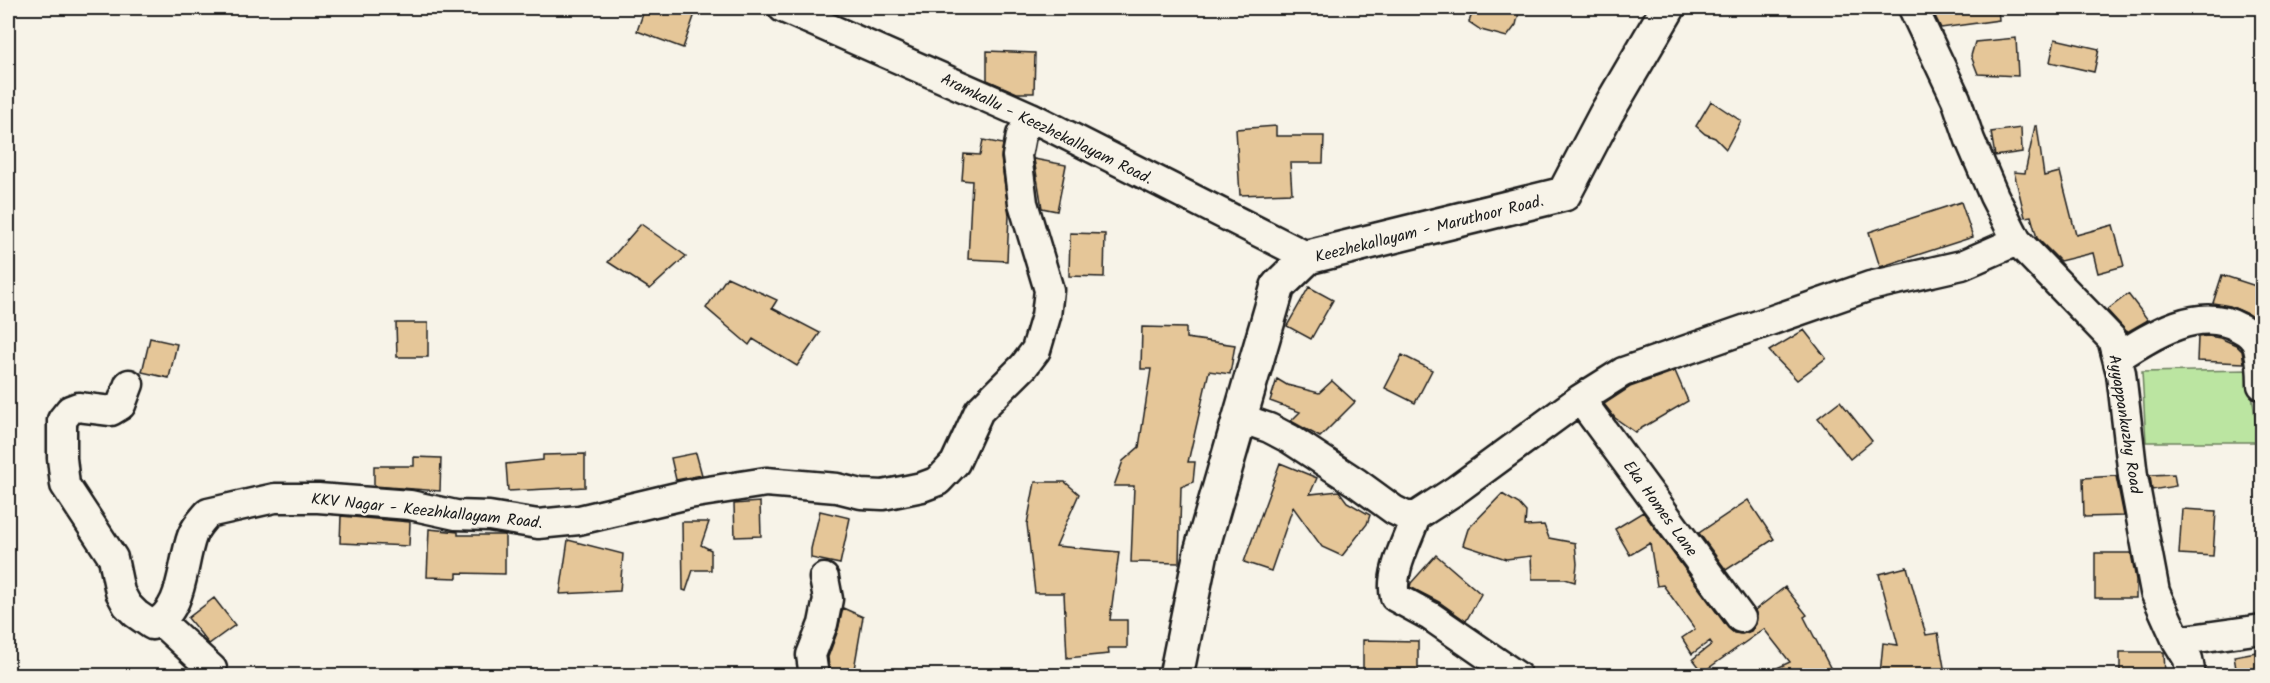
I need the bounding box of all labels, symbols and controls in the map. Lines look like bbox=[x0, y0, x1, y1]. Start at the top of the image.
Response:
street label: Aramkallu - Keezhekallayam Road. bbox=[936, 67, 1157, 192]
street label: Keezhekallayam - Maruthoor Road. bbox=[1312, 189, 1546, 270]
street label: Ayyappankuzhy Road bbox=[2101, 353, 2148, 497]
street label: Eka Homes Lane bbox=[1616, 455, 1703, 562]
street label: KKV Nagar - Keezhkallayam Road. bbox=[310, 487, 544, 536]

